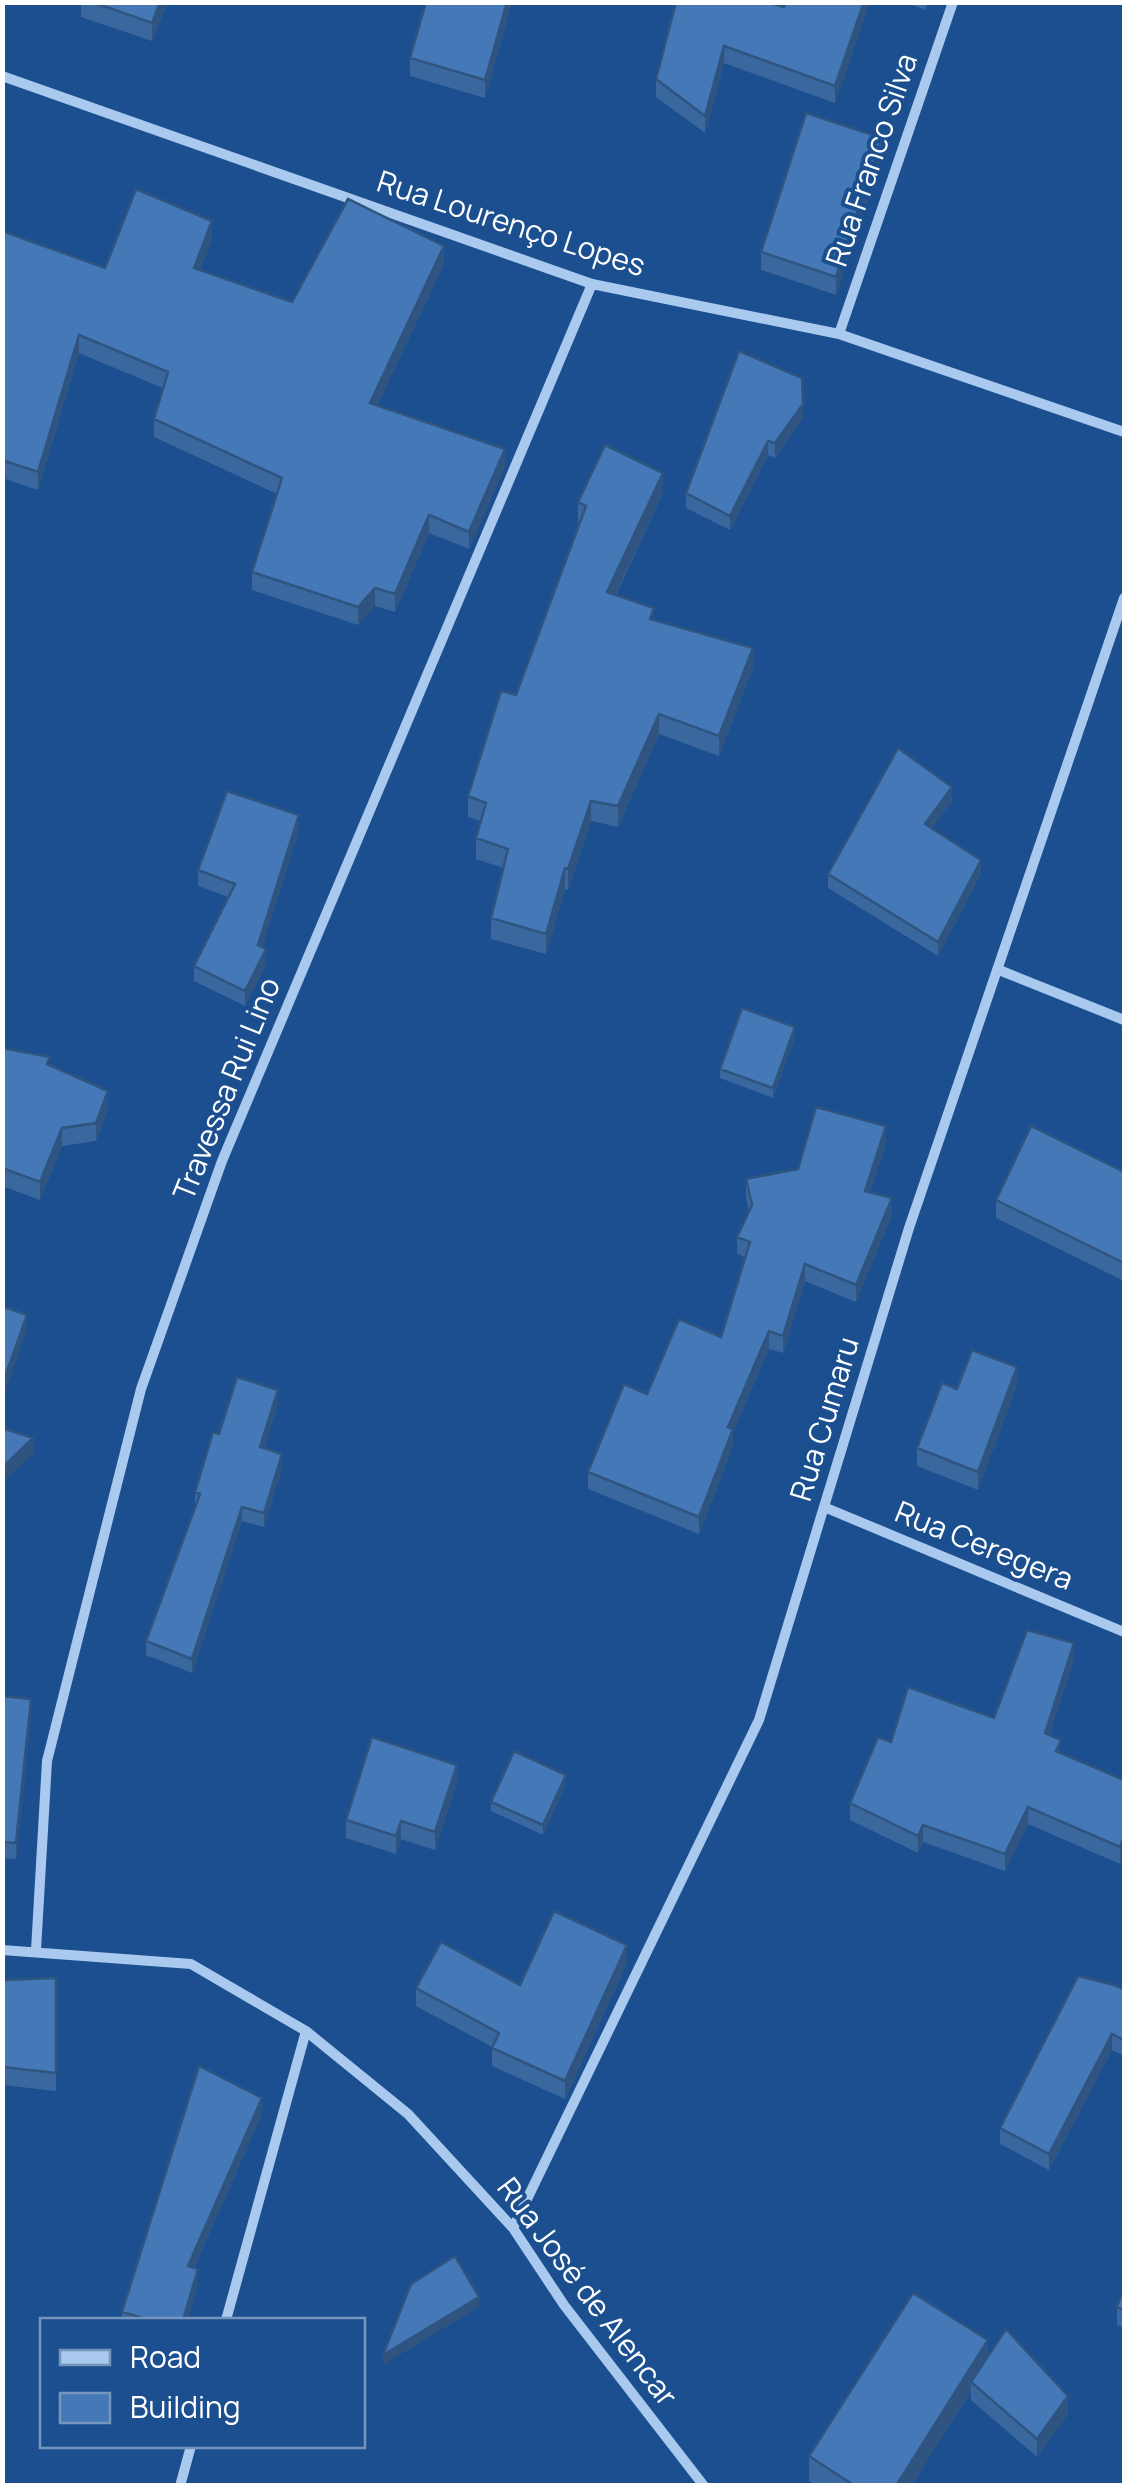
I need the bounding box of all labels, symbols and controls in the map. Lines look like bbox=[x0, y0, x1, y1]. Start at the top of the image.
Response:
street label: Rua Franco Silva bbox=[815, 48, 926, 271]
street label: Rua Lourenço Lopes bbox=[372, 160, 651, 285]
street label: Travessa Rui Lino bbox=[162, 971, 289, 1206]
street label: Rua Cumaru bbox=[779, 1332, 868, 1506]
street label: Rua Ceregera bbox=[889, 1490, 1080, 1599]
street label: Rua José de Alencar bbox=[489, 2168, 688, 2414]
legend bbox=[40, 2318, 365, 2448]
text: Road bbox=[130, 2336, 201, 2377]
text: Building bbox=[130, 2386, 241, 2427]

